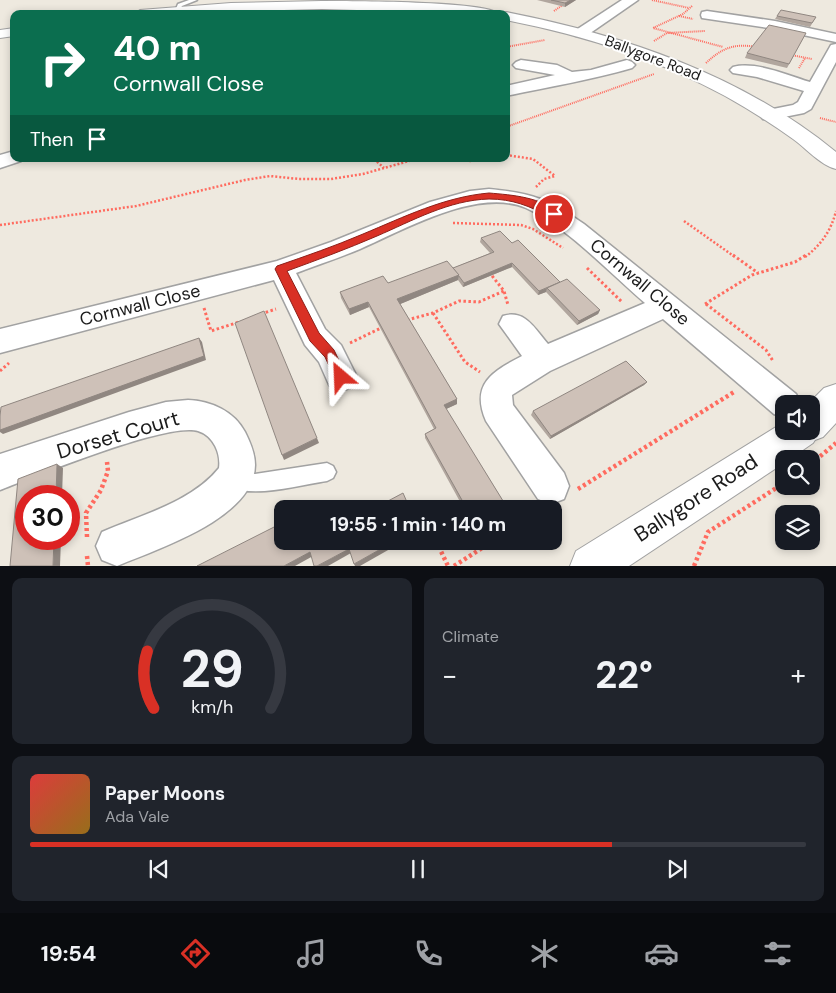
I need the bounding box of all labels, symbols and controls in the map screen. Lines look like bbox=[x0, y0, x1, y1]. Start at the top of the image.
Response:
text: 40 m bbox=[113, 25, 202, 71]
icon: right bbox=[30, 30, 95, 95]
street label: Ballygore Road bbox=[602, 30, 704, 86]
text: Cornwall Close bbox=[113, 69, 264, 98]
icon: arrive bbox=[83, 125, 111, 153]
text: Then bbox=[30, 127, 73, 152]
pin bbox=[533, 193, 575, 235]
icon: arrive bbox=[540, 200, 568, 228]
street label: Cornwall Close bbox=[585, 233, 695, 331]
street label: Cornwall Close bbox=[77, 278, 203, 332]
position arrow bbox=[314, 350, 366, 402]
map controls bbox=[775, 395, 820, 550]
button: sound bbox=[775, 395, 820, 440]
street label: Dorset Court bbox=[54, 404, 182, 466]
street label: Ballygore Road bbox=[629, 448, 763, 548]
button: search bbox=[775, 450, 820, 495]
speed limit sign: 30 bbox=[15, 485, 80, 550]
button: layers bbox=[775, 505, 820, 550]
text: 19:55 · 1 min · 140 m bbox=[330, 512, 506, 537]
text: Climate bbox=[442, 626, 499, 647]
text: 29 bbox=[181, 635, 243, 703]
text: 22° bbox=[595, 650, 653, 700]
text: − bbox=[442, 657, 457, 694]
text: + bbox=[791, 657, 806, 694]
text: km/h bbox=[191, 695, 233, 719]
text: Paper Moons bbox=[105, 781, 225, 806]
text: Ada Vale bbox=[105, 806, 169, 827]
icon: previous bbox=[145, 855, 173, 883]
icon: pause bbox=[404, 855, 432, 883]
icon: next bbox=[663, 855, 691, 883]
icon: directions bbox=[178, 936, 213, 971]
icon: music bbox=[294, 936, 329, 971]
icon: phone bbox=[411, 936, 446, 971]
icon: climate bbox=[527, 936, 562, 971]
icon: car bbox=[644, 936, 679, 971]
icon: filters bbox=[760, 936, 795, 971]
text: 19:54 bbox=[41, 939, 96, 968]

